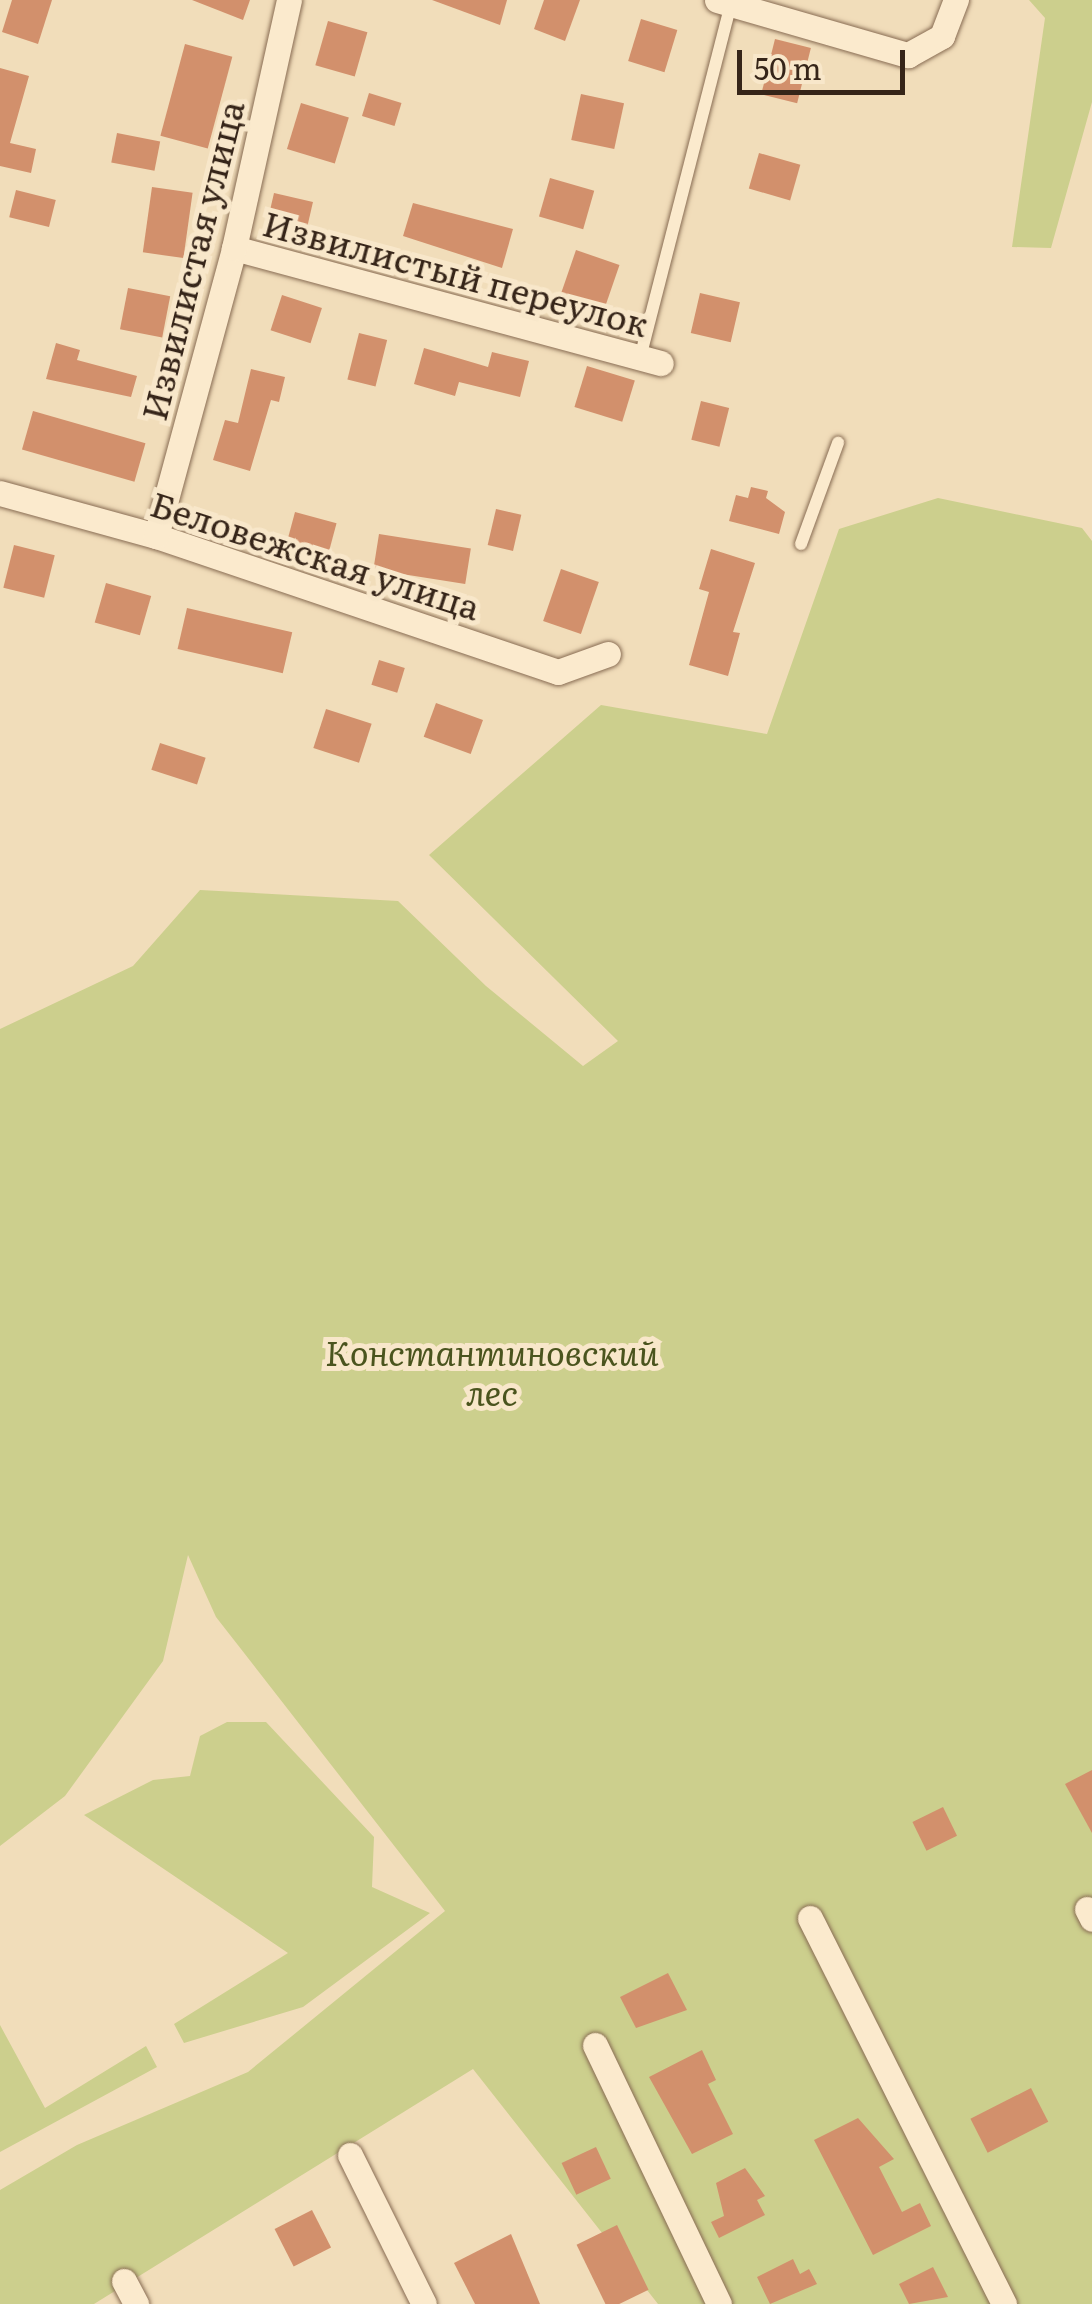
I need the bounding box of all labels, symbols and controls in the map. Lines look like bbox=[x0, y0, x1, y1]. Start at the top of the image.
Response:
scale bar bbox=[742, 30, 910, 92]
text: 50 m bbox=[754, 45, 822, 89]
street label: Извилистая улица bbox=[131, 96, 251, 424]
street label: Извилистый переулок bbox=[259, 200, 653, 344]
street label: Беловежская улица bbox=[146, 481, 486, 627]
park label: Константиновский лес bbox=[325, 1330, 659, 1412]

